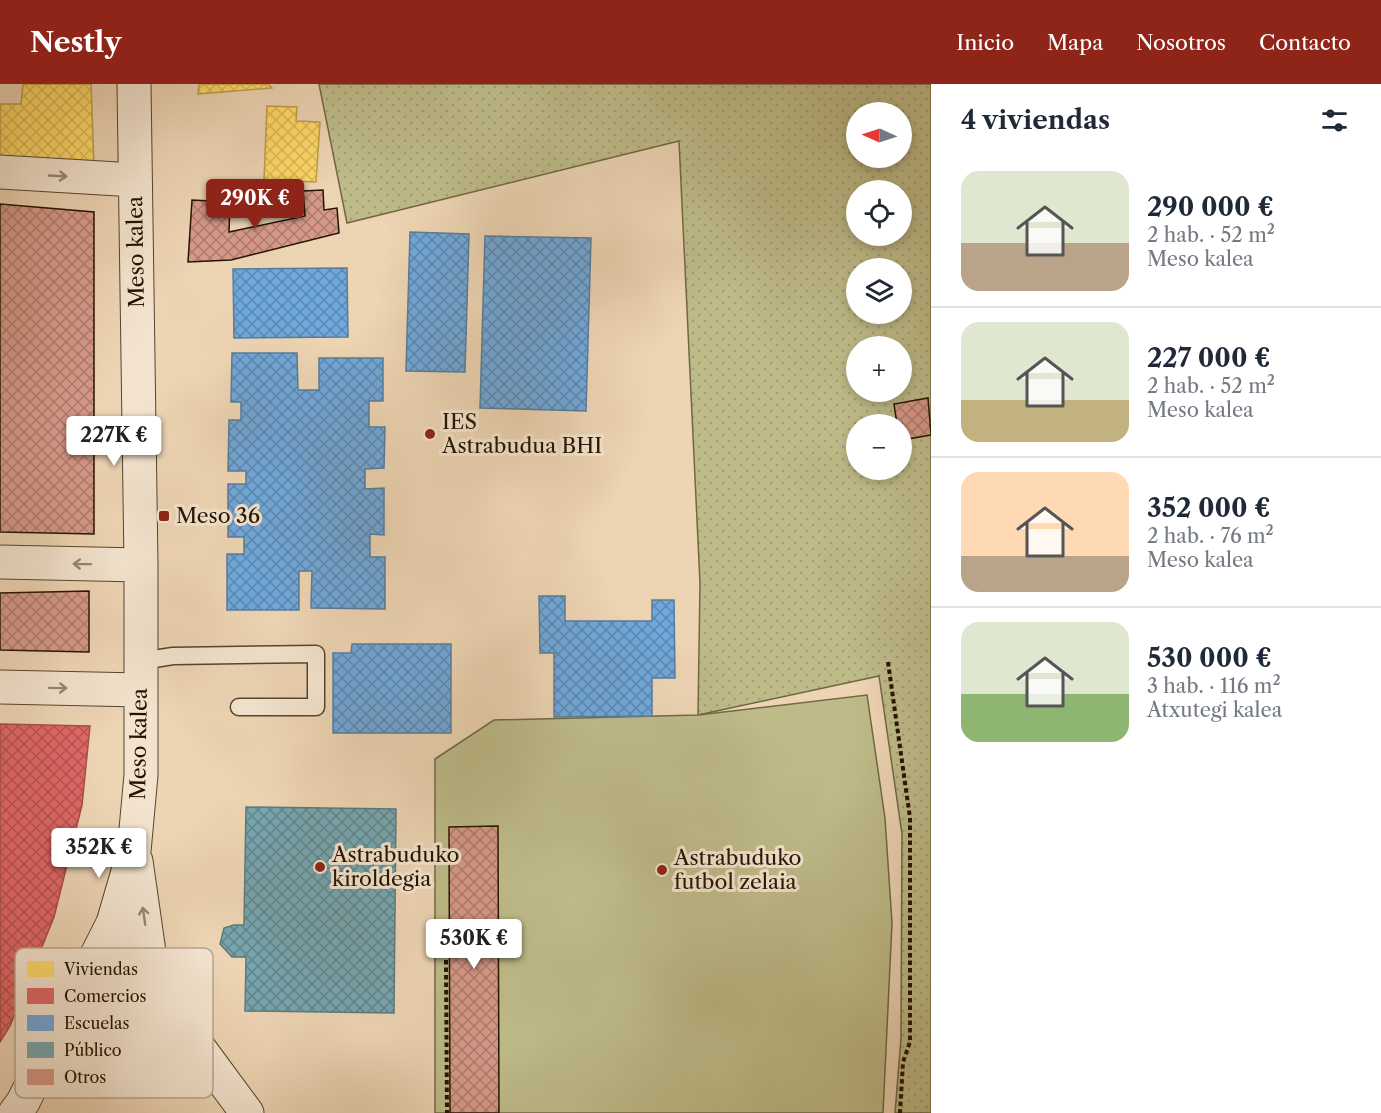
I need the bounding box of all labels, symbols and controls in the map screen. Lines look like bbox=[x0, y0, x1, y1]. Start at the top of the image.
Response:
text: Nestly bbox=[30, 25, 121, 59]
text: Inicio bbox=[956, 30, 1014, 55]
text: Mapa bbox=[1047, 30, 1103, 55]
text: Nosotros bbox=[1136, 30, 1226, 55]
text: Contacto bbox=[1259, 30, 1351, 55]
north arrow bbox=[846, 102, 912, 168]
map controls bbox=[846, 102, 912, 480]
text: 4 viviendas bbox=[961, 104, 1110, 136]
icon: filters bbox=[1318, 104, 1351, 137]
one-way arrow bbox=[48, 170, 68, 181]
pin: 290K € bbox=[206, 179, 304, 230]
button: locate bbox=[846, 180, 912, 246]
text: 290K € bbox=[220, 186, 290, 210]
text: 290 000 € bbox=[1147, 191, 1274, 223]
street label: Meso kalea bbox=[122, 195, 149, 308]
icon: home bbox=[1009, 195, 1081, 267]
text: 2 hab. · 52 m² bbox=[1147, 223, 1275, 247]
text: Meso kalea bbox=[1147, 247, 1254, 271]
button: layers bbox=[846, 258, 912, 324]
button: + bbox=[846, 336, 912, 402]
text: 227 000 € bbox=[1147, 342, 1271, 374]
icon: home bbox=[1009, 346, 1081, 418]
text: 2 hab. · 52 m² bbox=[1147, 374, 1275, 398]
text: Meso kalea bbox=[1147, 398, 1254, 422]
place label: IES Astrabudua BHI bbox=[441, 409, 602, 458]
button: − bbox=[846, 414, 912, 480]
pin: 227K € bbox=[65, 416, 163, 467]
text: 227K € bbox=[80, 423, 148, 447]
marker: IES Astrabudua BHI bbox=[423, 427, 437, 441]
text: 352 000 € bbox=[1147, 492, 1271, 524]
icon: home bbox=[1009, 496, 1081, 568]
place label: Meso 36 bbox=[176, 503, 260, 528]
marker: Meso 36 bbox=[157, 509, 171, 523]
text: 2 hab. · 76 m² bbox=[1147, 524, 1274, 548]
text: Meso kalea bbox=[1147, 548, 1254, 572]
one-way arrow bbox=[73, 558, 93, 570]
text: 530 000 € bbox=[1147, 642, 1272, 674]
icon: home bbox=[1009, 646, 1081, 718]
text: 3 hab. · 116 m² bbox=[1147, 674, 1281, 698]
one-way arrow bbox=[48, 682, 68, 693]
street label: Meso kalea bbox=[125, 687, 152, 800]
text: Atxutegi kalea bbox=[1147, 698, 1282, 722]
pin: 352K € bbox=[50, 828, 148, 879]
text: 352K € bbox=[65, 835, 133, 859]
place label: Astrabuduko kiroldegia bbox=[331, 842, 459, 891]
place label: Astrabuduko futbol zelaia bbox=[673, 845, 801, 894]
marker: Astrabuduko kiroldegia bbox=[313, 860, 327, 874]
marker: Astrabuduko futbol zelaia bbox=[655, 863, 669, 877]
one-way arrow bbox=[138, 907, 149, 926]
pin: 530K € bbox=[425, 919, 523, 970]
text: 530K € bbox=[440, 926, 508, 950]
legend bbox=[15, 948, 213, 1098]
text: Viviendas bbox=[63, 959, 138, 979]
text: Comercios bbox=[64, 986, 147, 1006]
text: Escuelas bbox=[64, 1013, 129, 1033]
text: Público bbox=[64, 1040, 122, 1060]
text: Otros bbox=[64, 1067, 106, 1087]

